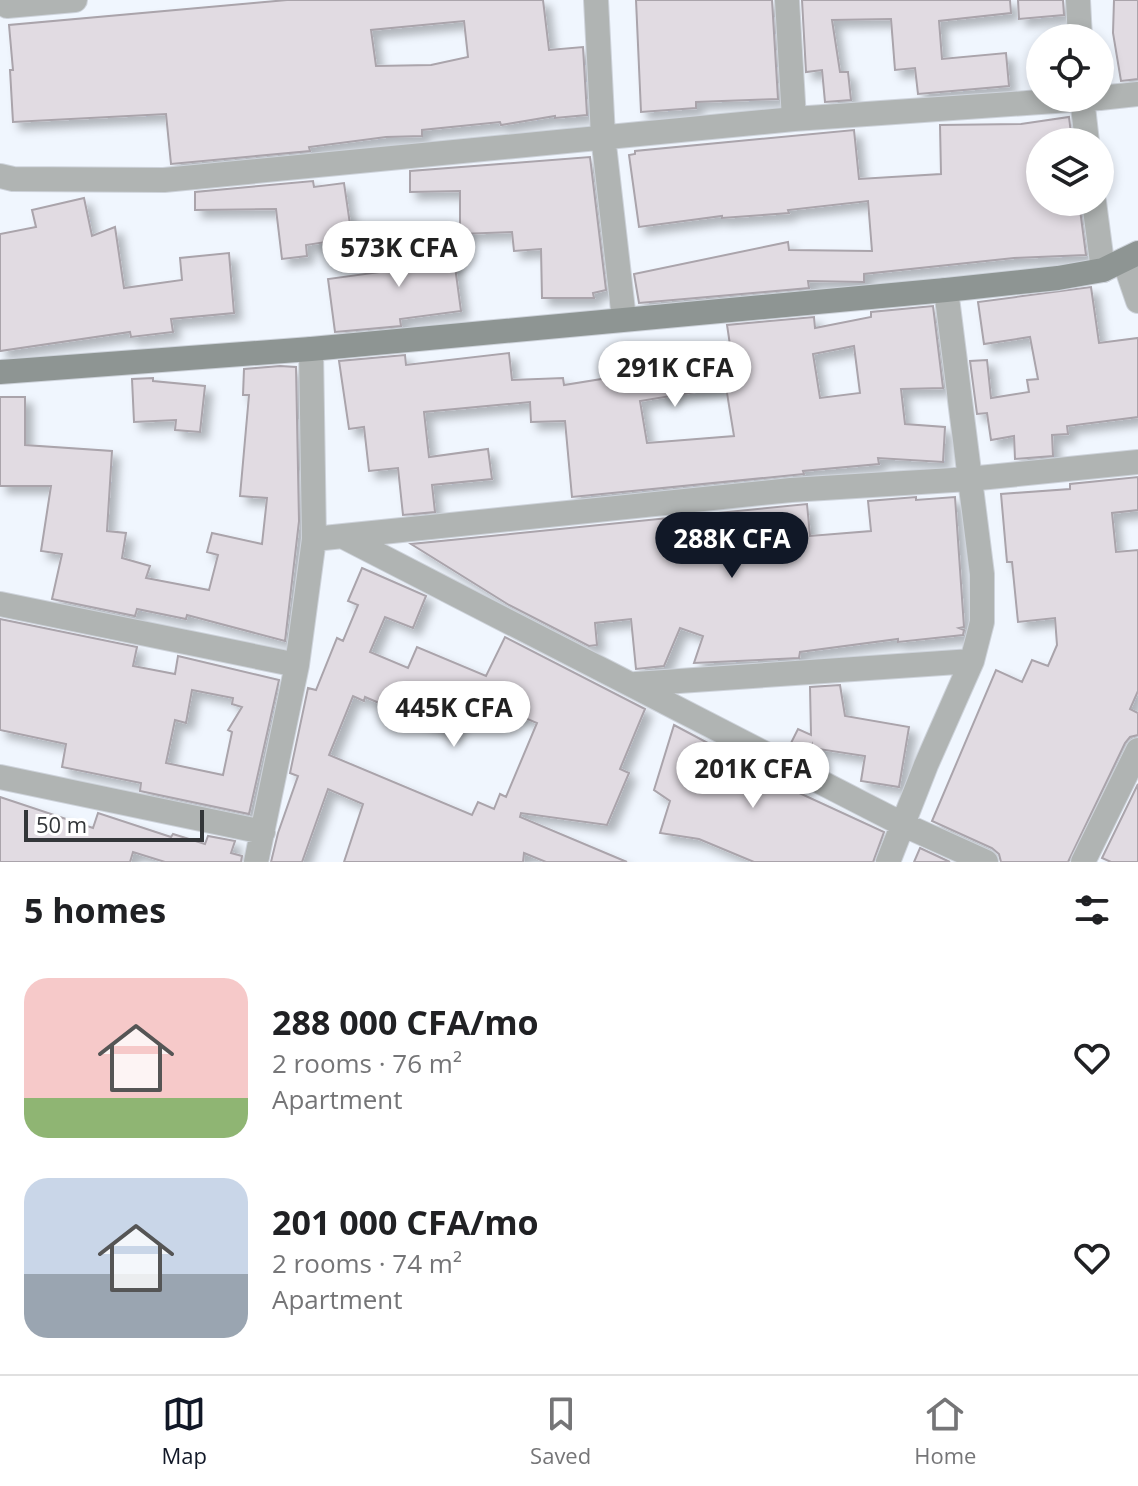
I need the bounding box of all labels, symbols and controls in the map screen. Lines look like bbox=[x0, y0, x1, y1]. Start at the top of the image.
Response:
map controls bbox=[1026, 24, 1114, 216]
button: locate bbox=[1026, 24, 1114, 112]
button: layers bbox=[1026, 128, 1114, 216]
pin: 573K CFA bbox=[316, 221, 482, 289]
text: 573K CFA bbox=[340, 229, 458, 265]
pin: 291K CFA bbox=[592, 341, 758, 409]
text: 291K CFA bbox=[616, 349, 734, 385]
pin: 288K CFA bbox=[649, 512, 815, 580]
text: 288K CFA bbox=[673, 520, 791, 556]
pin: 445K CFA bbox=[371, 681, 537, 749]
text: 445K CFA bbox=[395, 689, 513, 725]
pin: 201K CFA bbox=[670, 742, 836, 810]
text: 201K CFA bbox=[694, 750, 812, 786]
scale bar bbox=[24, 806, 204, 842]
text: 50 m bbox=[36, 809, 87, 839]
text: 5 homes bbox=[24, 887, 166, 933]
icon: filters bbox=[1070, 888, 1114, 932]
text: 288 000 CFA/mo bbox=[272, 999, 539, 1045]
icon: home bbox=[88, 1010, 184, 1106]
icon: heart bbox=[1070, 1036, 1114, 1080]
text: 2 rooms · 76 m² bbox=[272, 1045, 462, 1081]
text: Apartment bbox=[272, 1081, 403, 1117]
text: 201 000 CFA/mo bbox=[272, 1199, 539, 1245]
icon: home bbox=[88, 1210, 184, 1306]
icon: heart bbox=[1070, 1236, 1114, 1280]
text: 2 rooms · 74 m² bbox=[272, 1245, 462, 1281]
text: Apartment bbox=[272, 1281, 403, 1317]
tab: Map bbox=[162, 1392, 207, 1470]
tab: Saved bbox=[530, 1392, 591, 1470]
tab: Home bbox=[914, 1392, 976, 1470]

